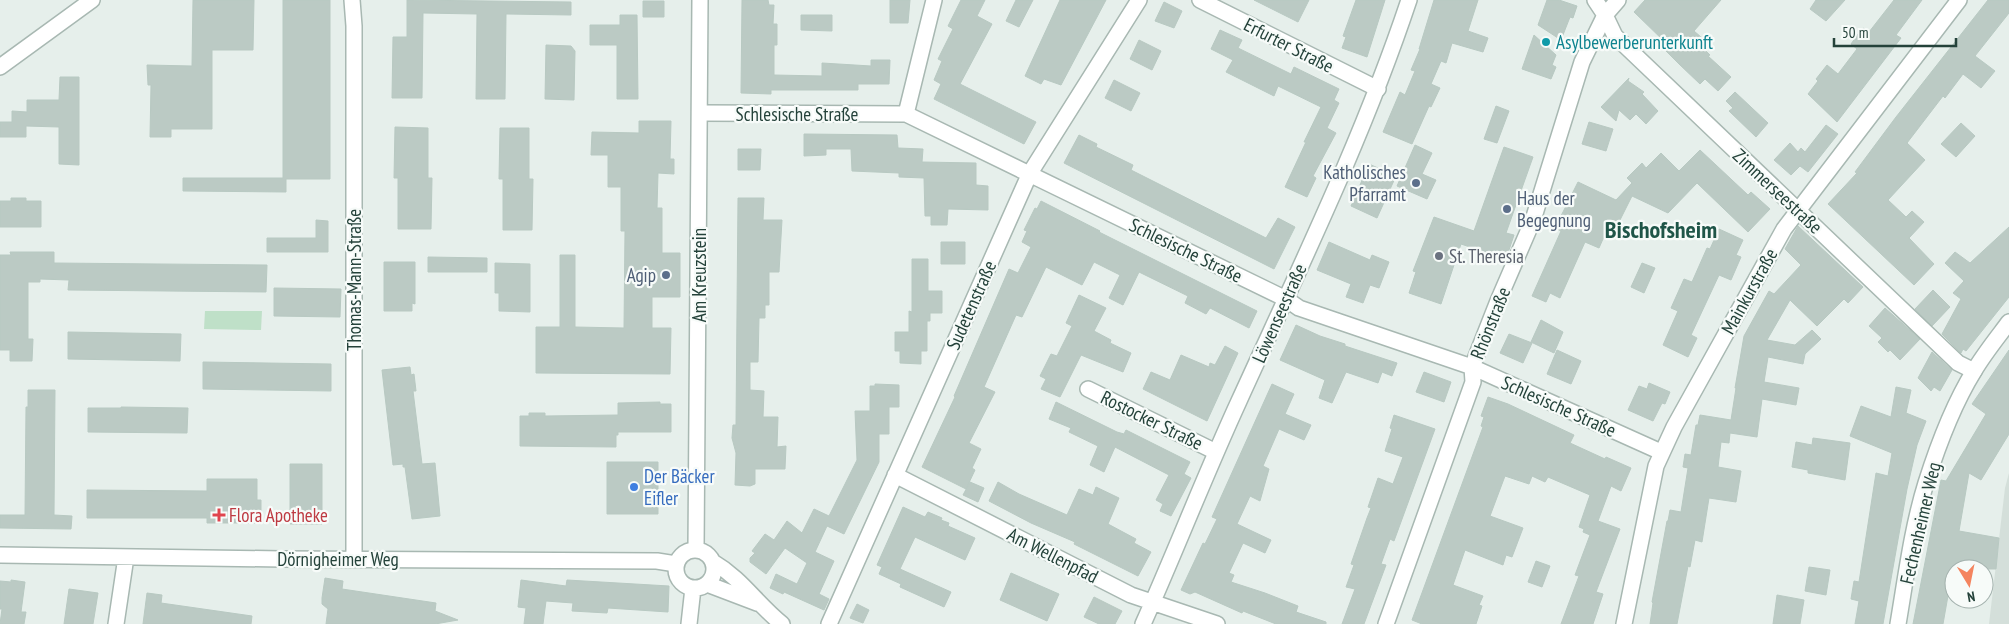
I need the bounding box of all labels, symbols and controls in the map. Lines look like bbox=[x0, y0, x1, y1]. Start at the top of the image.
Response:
street label: Erfurter Straße bbox=[1240, 12, 1338, 78]
scale bar bbox=[1834, 15, 1956, 47]
text: 50 m bbox=[1842, 23, 1868, 42]
place label: Asylbewerberunterkunft bbox=[1556, 30, 1714, 54]
marker: Asylbewerberunterkunft bbox=[1540, 36, 1552, 48]
street label: Schlesische Straße bbox=[736, 102, 859, 126]
street label: Zimmerseestraße bbox=[1728, 143, 1828, 239]
place label: Katholisches Pfarramt bbox=[1323, 160, 1407, 206]
marker: Katholisches Pfarramt bbox=[1410, 177, 1422, 189]
place label: Haus der Begegnung bbox=[1517, 186, 1591, 232]
marker: Haus der Begegnung bbox=[1501, 203, 1513, 215]
street label: Thomas-Mann-Straße bbox=[342, 209, 366, 351]
street label: Schlesische Straße bbox=[1126, 212, 1247, 288]
district label: Bischofsheim bbox=[1605, 214, 1717, 245]
street label: Am Kreuzstein bbox=[687, 228, 711, 322]
place label: St. Theresia bbox=[1449, 244, 1524, 268]
street label: Mainkurstraße bbox=[1716, 244, 1782, 338]
marker: St. Theresia bbox=[1433, 250, 1445, 262]
street label: Sudetenstraße bbox=[941, 256, 1001, 353]
street label: Löwenseestraße bbox=[1247, 260, 1312, 366]
place label: Agip bbox=[627, 263, 656, 287]
marker: Agip bbox=[660, 269, 672, 281]
street label: Rhönstraße bbox=[1465, 283, 1515, 363]
street label: Schlesische Straße bbox=[1498, 370, 1620, 442]
street label: Rostocker Straße bbox=[1097, 385, 1207, 455]
street label: Fechenheimer Weg bbox=[1894, 460, 1946, 586]
place label: Der Bäcker Eifler bbox=[644, 464, 715, 510]
marker: Der Bäcker Eifler bbox=[628, 481, 640, 493]
place label: Flora Apotheke bbox=[229, 503, 328, 527]
marker: Flora Apotheke bbox=[213, 509, 225, 521]
street label: Am Wellenpfad bbox=[1004, 522, 1102, 588]
street label: Dörnigheimer Weg bbox=[277, 547, 399, 571]
north arrow bbox=[1944, 559, 1994, 609]
text: N bbox=[1966, 587, 1977, 606]

